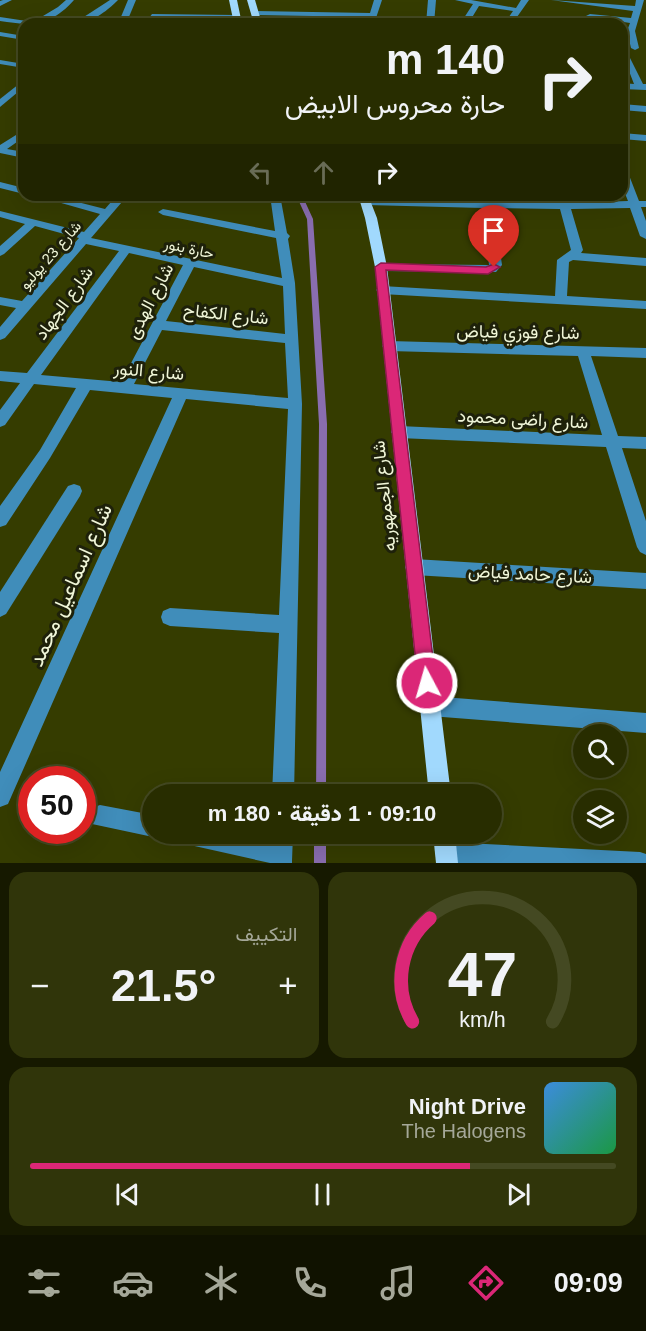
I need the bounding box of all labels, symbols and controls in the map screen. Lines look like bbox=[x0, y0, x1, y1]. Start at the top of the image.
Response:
text: 140 m bbox=[386, 36, 505, 83]
icon: right bbox=[526, 42, 604, 120]
text: حارة محروس الابيض bbox=[285, 89, 505, 119]
icon: left bbox=[244, 156, 277, 189]
icon: ahead bbox=[307, 156, 340, 189]
icon: right bbox=[370, 156, 403, 189]
pin bbox=[468, 205, 519, 267]
icon: arrive bbox=[477, 214, 510, 247]
street label: شارع 23 يوليو bbox=[16, 217, 87, 294]
street label: حارة بنور bbox=[161, 234, 215, 263]
street label: شارع الهدى bbox=[123, 260, 179, 343]
street label: شارع الجهاد bbox=[31, 263, 99, 344]
street label: شارع الكفاح bbox=[182, 300, 270, 330]
street label: شارع فوزي فياض bbox=[456, 321, 580, 348]
street label: شارع النور bbox=[112, 358, 185, 386]
street label: شارع راضى محمود bbox=[457, 406, 589, 434]
street label: شارع الجمهوريه bbox=[368, 439, 402, 552]
street label: شارع اسماعيل محمد bbox=[24, 500, 119, 671]
street label: شارع حامد فياض bbox=[467, 561, 592, 589]
position arrow bbox=[395, 651, 459, 715]
map controls bbox=[573, 724, 627, 844]
button: search bbox=[573, 724, 627, 778]
speed limit sign: 50 bbox=[18, 766, 96, 844]
button: layers bbox=[573, 790, 627, 844]
text: 09:10 · 1 دقيقة · 180 m bbox=[208, 801, 436, 826]
text: التكييف bbox=[235, 923, 298, 945]
text: 47 bbox=[448, 940, 517, 1009]
text: 21.5° bbox=[111, 960, 217, 1011]
text: − bbox=[30, 967, 49, 1004]
text: + bbox=[278, 967, 298, 1004]
text: km/h bbox=[459, 1008, 505, 1032]
text: Night Drive bbox=[409, 1094, 526, 1119]
text: The Halogens bbox=[401, 1120, 526, 1142]
icon: previous bbox=[111, 1178, 144, 1211]
icon: pause bbox=[306, 1178, 339, 1211]
icon: next bbox=[502, 1178, 535, 1211]
icon: filters bbox=[23, 1262, 65, 1304]
icon: car bbox=[112, 1262, 154, 1304]
icon: climate bbox=[200, 1262, 242, 1304]
icon: phone bbox=[289, 1262, 331, 1304]
icon: music bbox=[377, 1262, 419, 1304]
icon: directions bbox=[465, 1262, 507, 1304]
text: 09:09 bbox=[554, 1268, 623, 1298]

